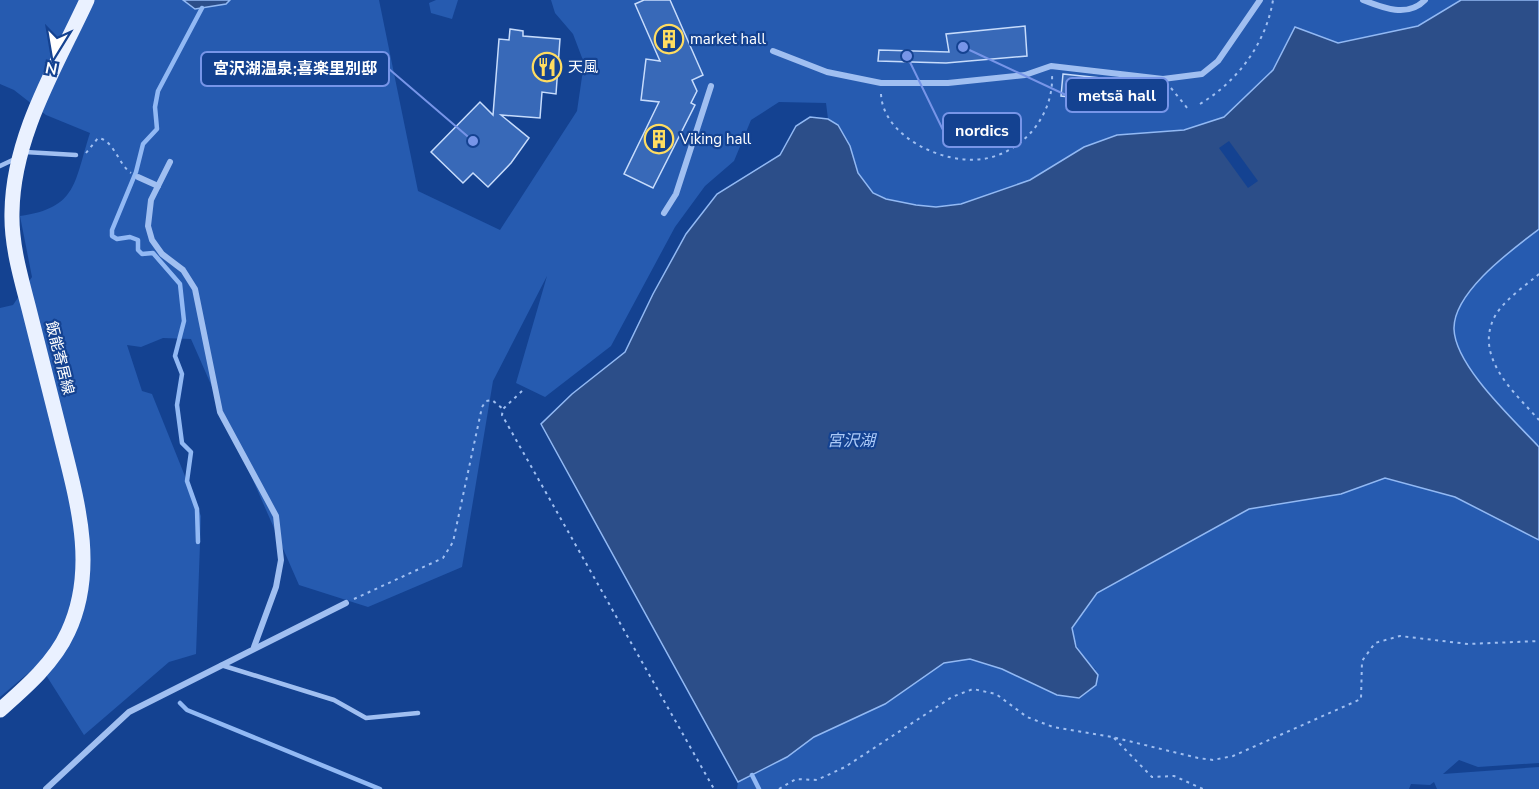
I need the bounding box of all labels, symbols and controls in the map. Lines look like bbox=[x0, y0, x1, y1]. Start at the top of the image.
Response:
building icon: market hall bbox=[653, 23, 685, 55]
north arrow bbox=[24, 24, 84, 84]
place label: market hall bbox=[690, 29, 766, 49]
restaurant icon: 天風 bbox=[531, 51, 563, 83]
callout: 宮沢湖温泉;喜楽里別邸 bbox=[201, 52, 389, 86]
text: N bbox=[43, 56, 59, 80]
place label: 天風 bbox=[568, 57, 598, 77]
text: 宮沢湖温泉;喜楽里別邸 bbox=[213, 58, 377, 80]
callout: metsä hall bbox=[1066, 78, 1168, 112]
text: metsä hall bbox=[1078, 85, 1156, 107]
callout: nordics bbox=[943, 113, 1021, 147]
text: nordics bbox=[955, 120, 1009, 142]
building icon: Viking hall bbox=[643, 123, 675, 155]
place label: Viking hall bbox=[679, 129, 752, 149]
street label: 飯能寄居線 bbox=[41, 319, 79, 397]
water label: 宮沢湖 bbox=[827, 430, 878, 452]

